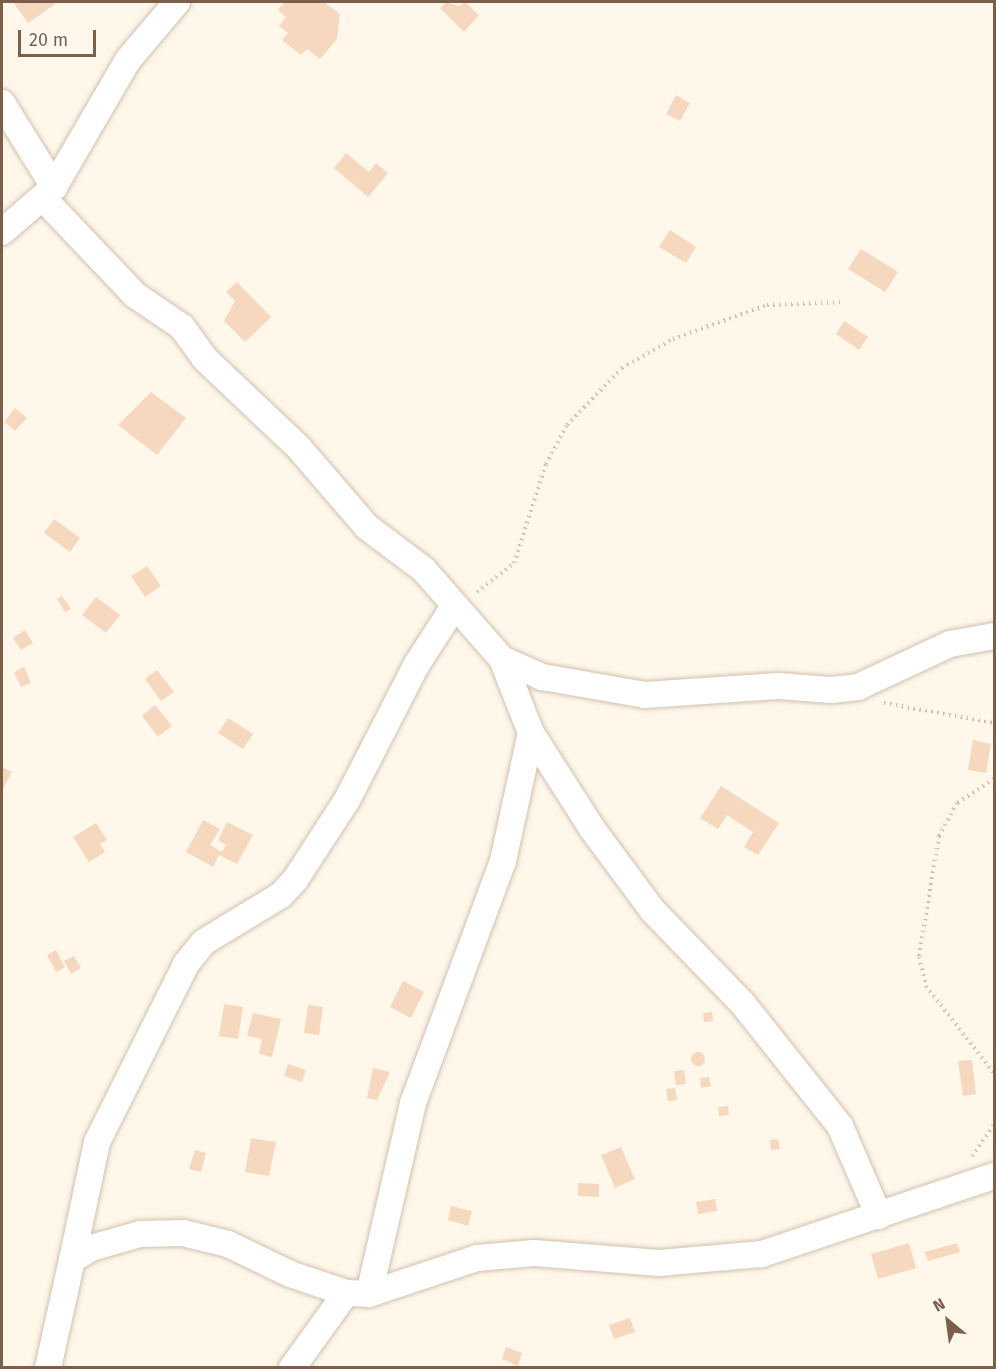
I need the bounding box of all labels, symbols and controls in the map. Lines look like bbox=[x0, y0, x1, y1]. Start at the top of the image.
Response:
scale bar bbox=[21, 18, 99, 56]
text: 20 m bbox=[29, 29, 68, 51]
north arrow bbox=[918, 1291, 978, 1351]
text: N bbox=[930, 1294, 948, 1316]

